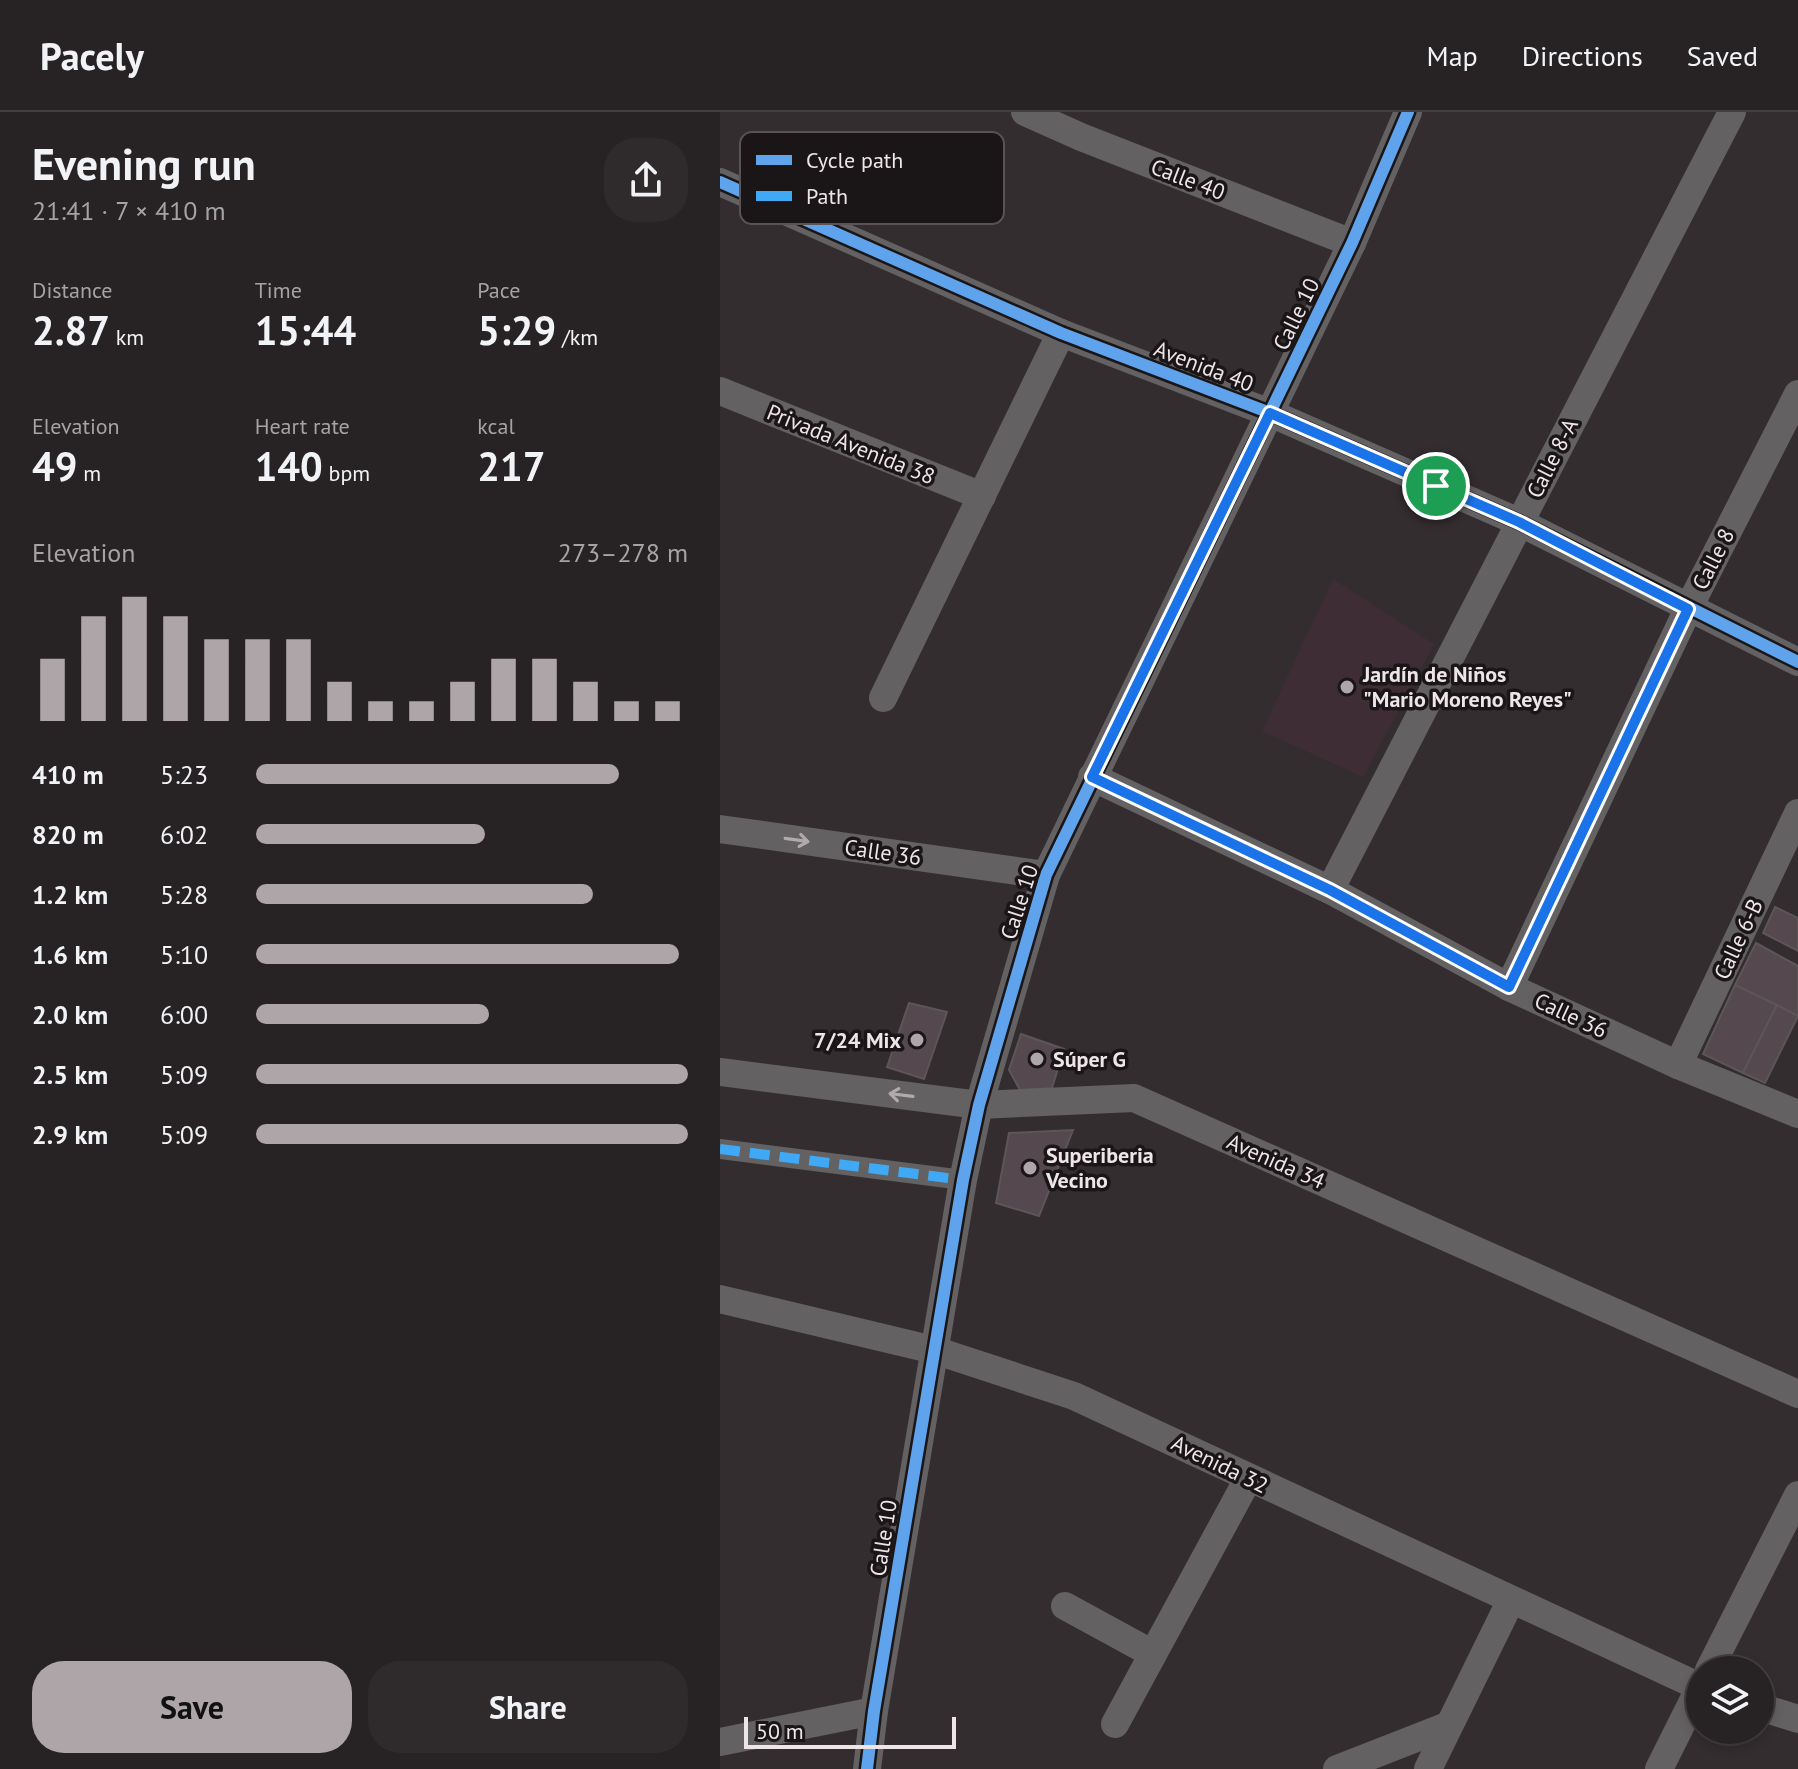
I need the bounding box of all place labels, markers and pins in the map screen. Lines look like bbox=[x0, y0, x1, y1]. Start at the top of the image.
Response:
pin bbox=[1402, 452, 1470, 520]
place label: Jardín de Niños "Mario Moreno Reyes" bbox=[1362, 660, 1572, 713]
marker: Jardín de Niños "Mario Moreno Reyes" bbox=[1338, 678, 1356, 696]
place label: 7/24 Mix bbox=[814, 1026, 901, 1054]
marker: 7/24 Mix bbox=[908, 1031, 926, 1049]
place label: Súper G bbox=[1053, 1045, 1126, 1073]
marker: Súper G bbox=[1028, 1050, 1046, 1068]
place label: Superiberia Vecino bbox=[1045, 1141, 1154, 1194]
marker: Superiberia Vecino bbox=[1021, 1159, 1039, 1177]

